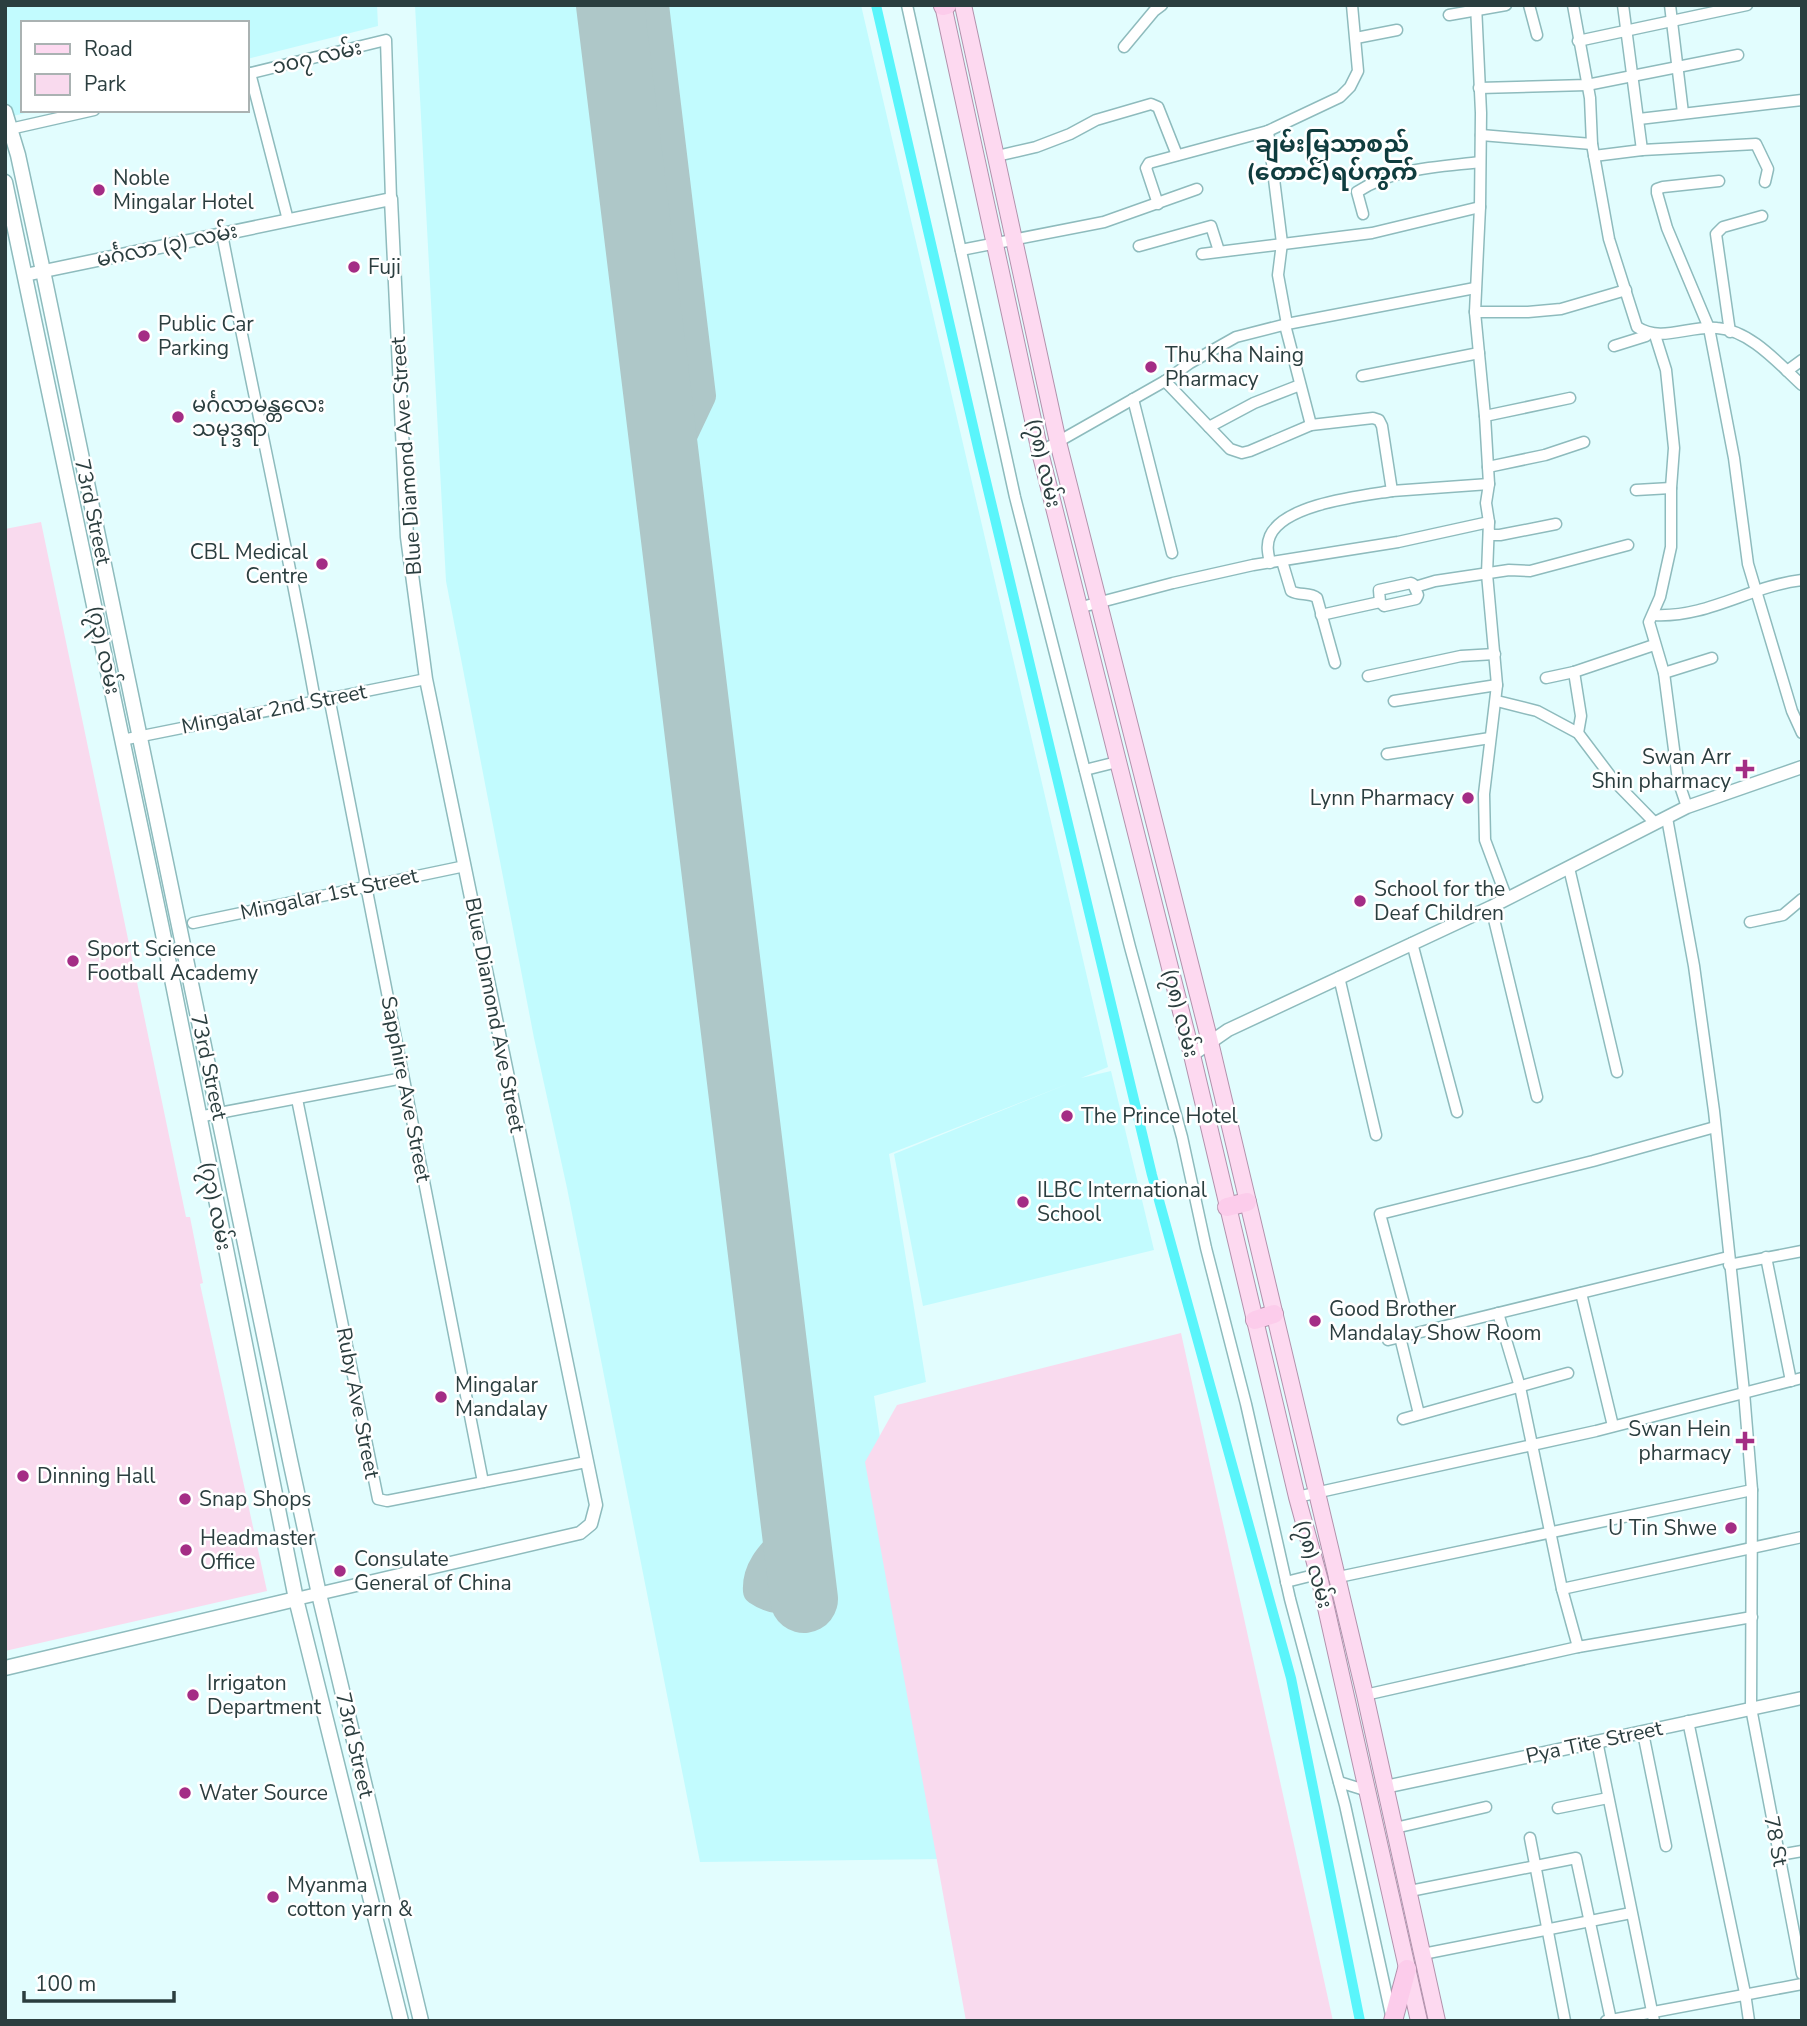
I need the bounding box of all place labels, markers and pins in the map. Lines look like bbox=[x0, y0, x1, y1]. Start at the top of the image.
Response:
place label: Noble Mingalar Hotel bbox=[113, 164, 254, 216]
marker: Noble Mingalar Hotel bbox=[91, 182, 107, 198]
place label: Fuji bbox=[368, 253, 401, 281]
marker: Fuji bbox=[346, 259, 362, 275]
place label: Public Car Parking bbox=[158, 310, 254, 362]
marker: Public Car Parking bbox=[136, 328, 152, 344]
place label: Thu Kha Naing Pharmacy bbox=[1165, 341, 1304, 393]
marker: Thu Kha Naing Pharmacy bbox=[1143, 359, 1159, 375]
place label: မင်္ဂလာမန္တလေး သမုဒ္ဒရာ bbox=[192, 390, 325, 447]
marker: မင်္ဂလာမန္တလေး သမုဒ္ဒရာ bbox=[170, 409, 186, 425]
place label: CBL Medical Centre bbox=[190, 538, 309, 590]
marker: CBL Medical Centre bbox=[314, 556, 330, 572]
place label: Swan Arr Shin pharmacy bbox=[1591, 743, 1731, 795]
marker: Swan Arr Shin pharmacy bbox=[1737, 761, 1753, 777]
place label: Lynn Pharmacy bbox=[1310, 784, 1454, 812]
marker: Lynn Pharmacy bbox=[1460, 790, 1476, 806]
place label: School for the Deaf Children bbox=[1374, 875, 1505, 927]
marker: School for the Deaf Children bbox=[1352, 893, 1368, 909]
place label: Sport Science Football Academy bbox=[87, 935, 258, 987]
marker: Sport Science Football Academy bbox=[65, 953, 81, 969]
place label: The Prince Hotel bbox=[1081, 1102, 1239, 1130]
marker: The Prince Hotel bbox=[1059, 1108, 1075, 1124]
place label: ILBC International School bbox=[1037, 1176, 1208, 1228]
marker: ILBC International School bbox=[1015, 1194, 1031, 1210]
place label: Good Brother Mandalay Show Room bbox=[1329, 1295, 1541, 1347]
marker: Good Brother Mandalay Show Room bbox=[1307, 1313, 1323, 1329]
place label: Mingalar Mandalay bbox=[455, 1371, 548, 1423]
marker: Mingalar Mandalay bbox=[433, 1389, 449, 1405]
place label: Swan Hein pharmacy bbox=[1628, 1415, 1731, 1467]
marker: Swan Hein pharmacy bbox=[1737, 1433, 1753, 1449]
place label: Dinning Hall bbox=[37, 1462, 156, 1490]
marker: Dinning Hall bbox=[15, 1468, 31, 1484]
place label: Snap Shops bbox=[199, 1485, 311, 1513]
marker: Snap Shops bbox=[177, 1491, 193, 1507]
place label: U Tin Shwe bbox=[1608, 1514, 1717, 1542]
marker: U Tin Shwe bbox=[1723, 1520, 1739, 1536]
place label: Headmaster Office bbox=[200, 1524, 316, 1576]
marker: Headmaster Office bbox=[178, 1542, 194, 1558]
place label: Consulate General of China bbox=[354, 1545, 512, 1597]
marker: Consulate General of China bbox=[332, 1563, 348, 1579]
place label: Irrigaton Department bbox=[207, 1669, 322, 1721]
marker: Irrigaton Department bbox=[185, 1687, 201, 1703]
place label: Water Source bbox=[199, 1779, 328, 1807]
marker: Water Source bbox=[177, 1785, 193, 1801]
place label: Myanma cotton yarn & bbox=[287, 1871, 413, 1923]
marker: Myanma cotton yarn & bbox=[265, 1889, 281, 1905]

